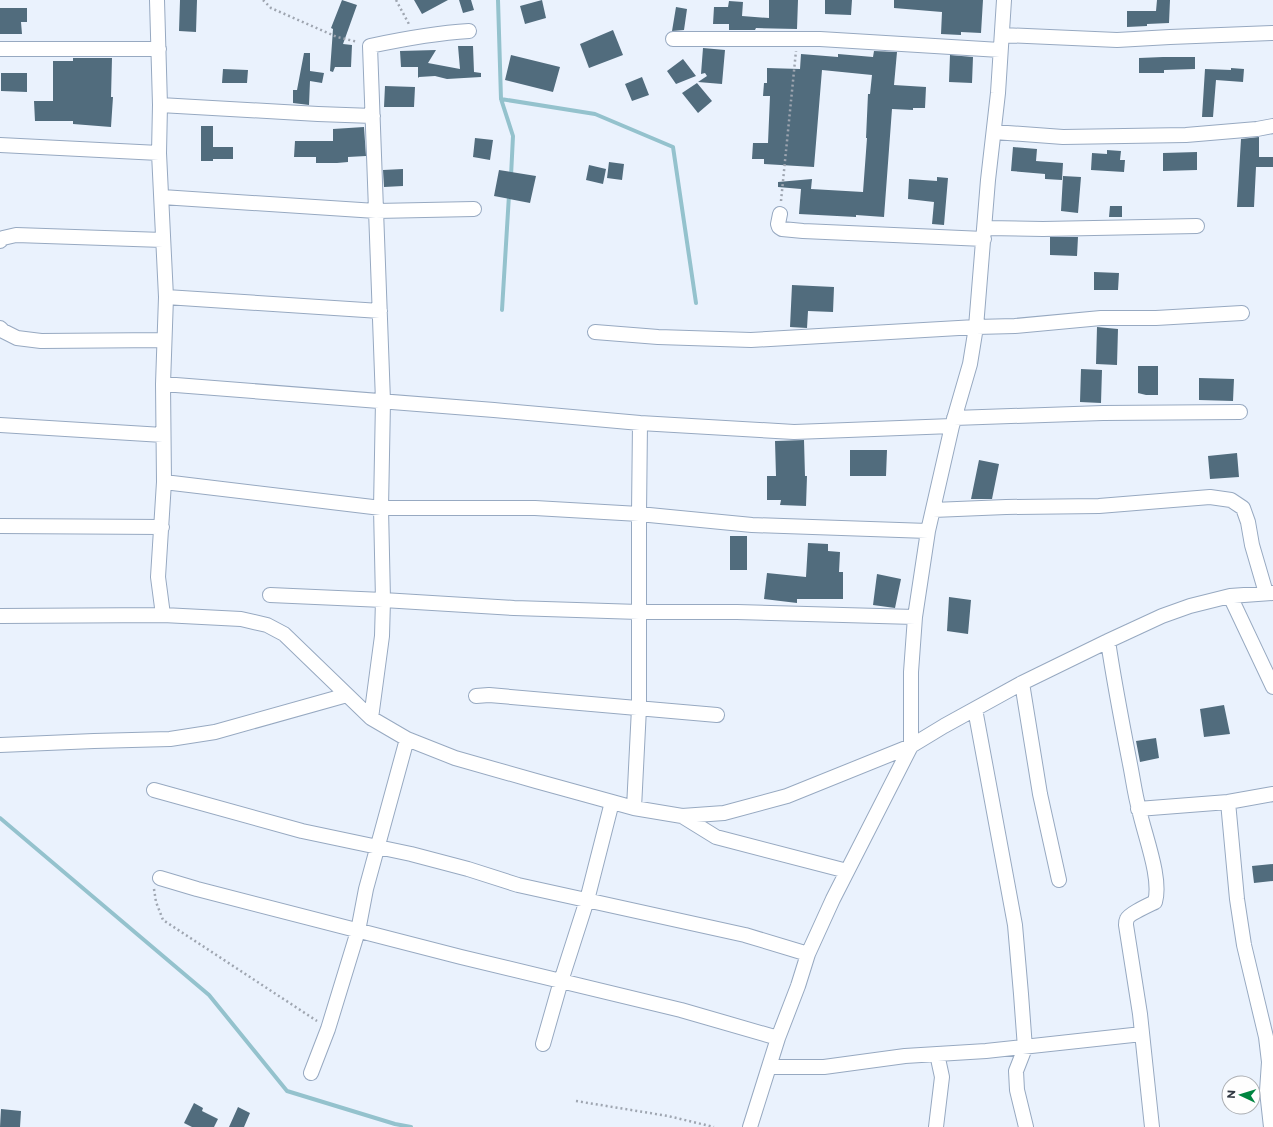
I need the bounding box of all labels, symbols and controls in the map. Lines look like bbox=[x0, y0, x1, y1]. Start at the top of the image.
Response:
north arrow bbox=[1221, 1075, 1261, 1115]
text: N bbox=[1224, 1089, 1238, 1099]

